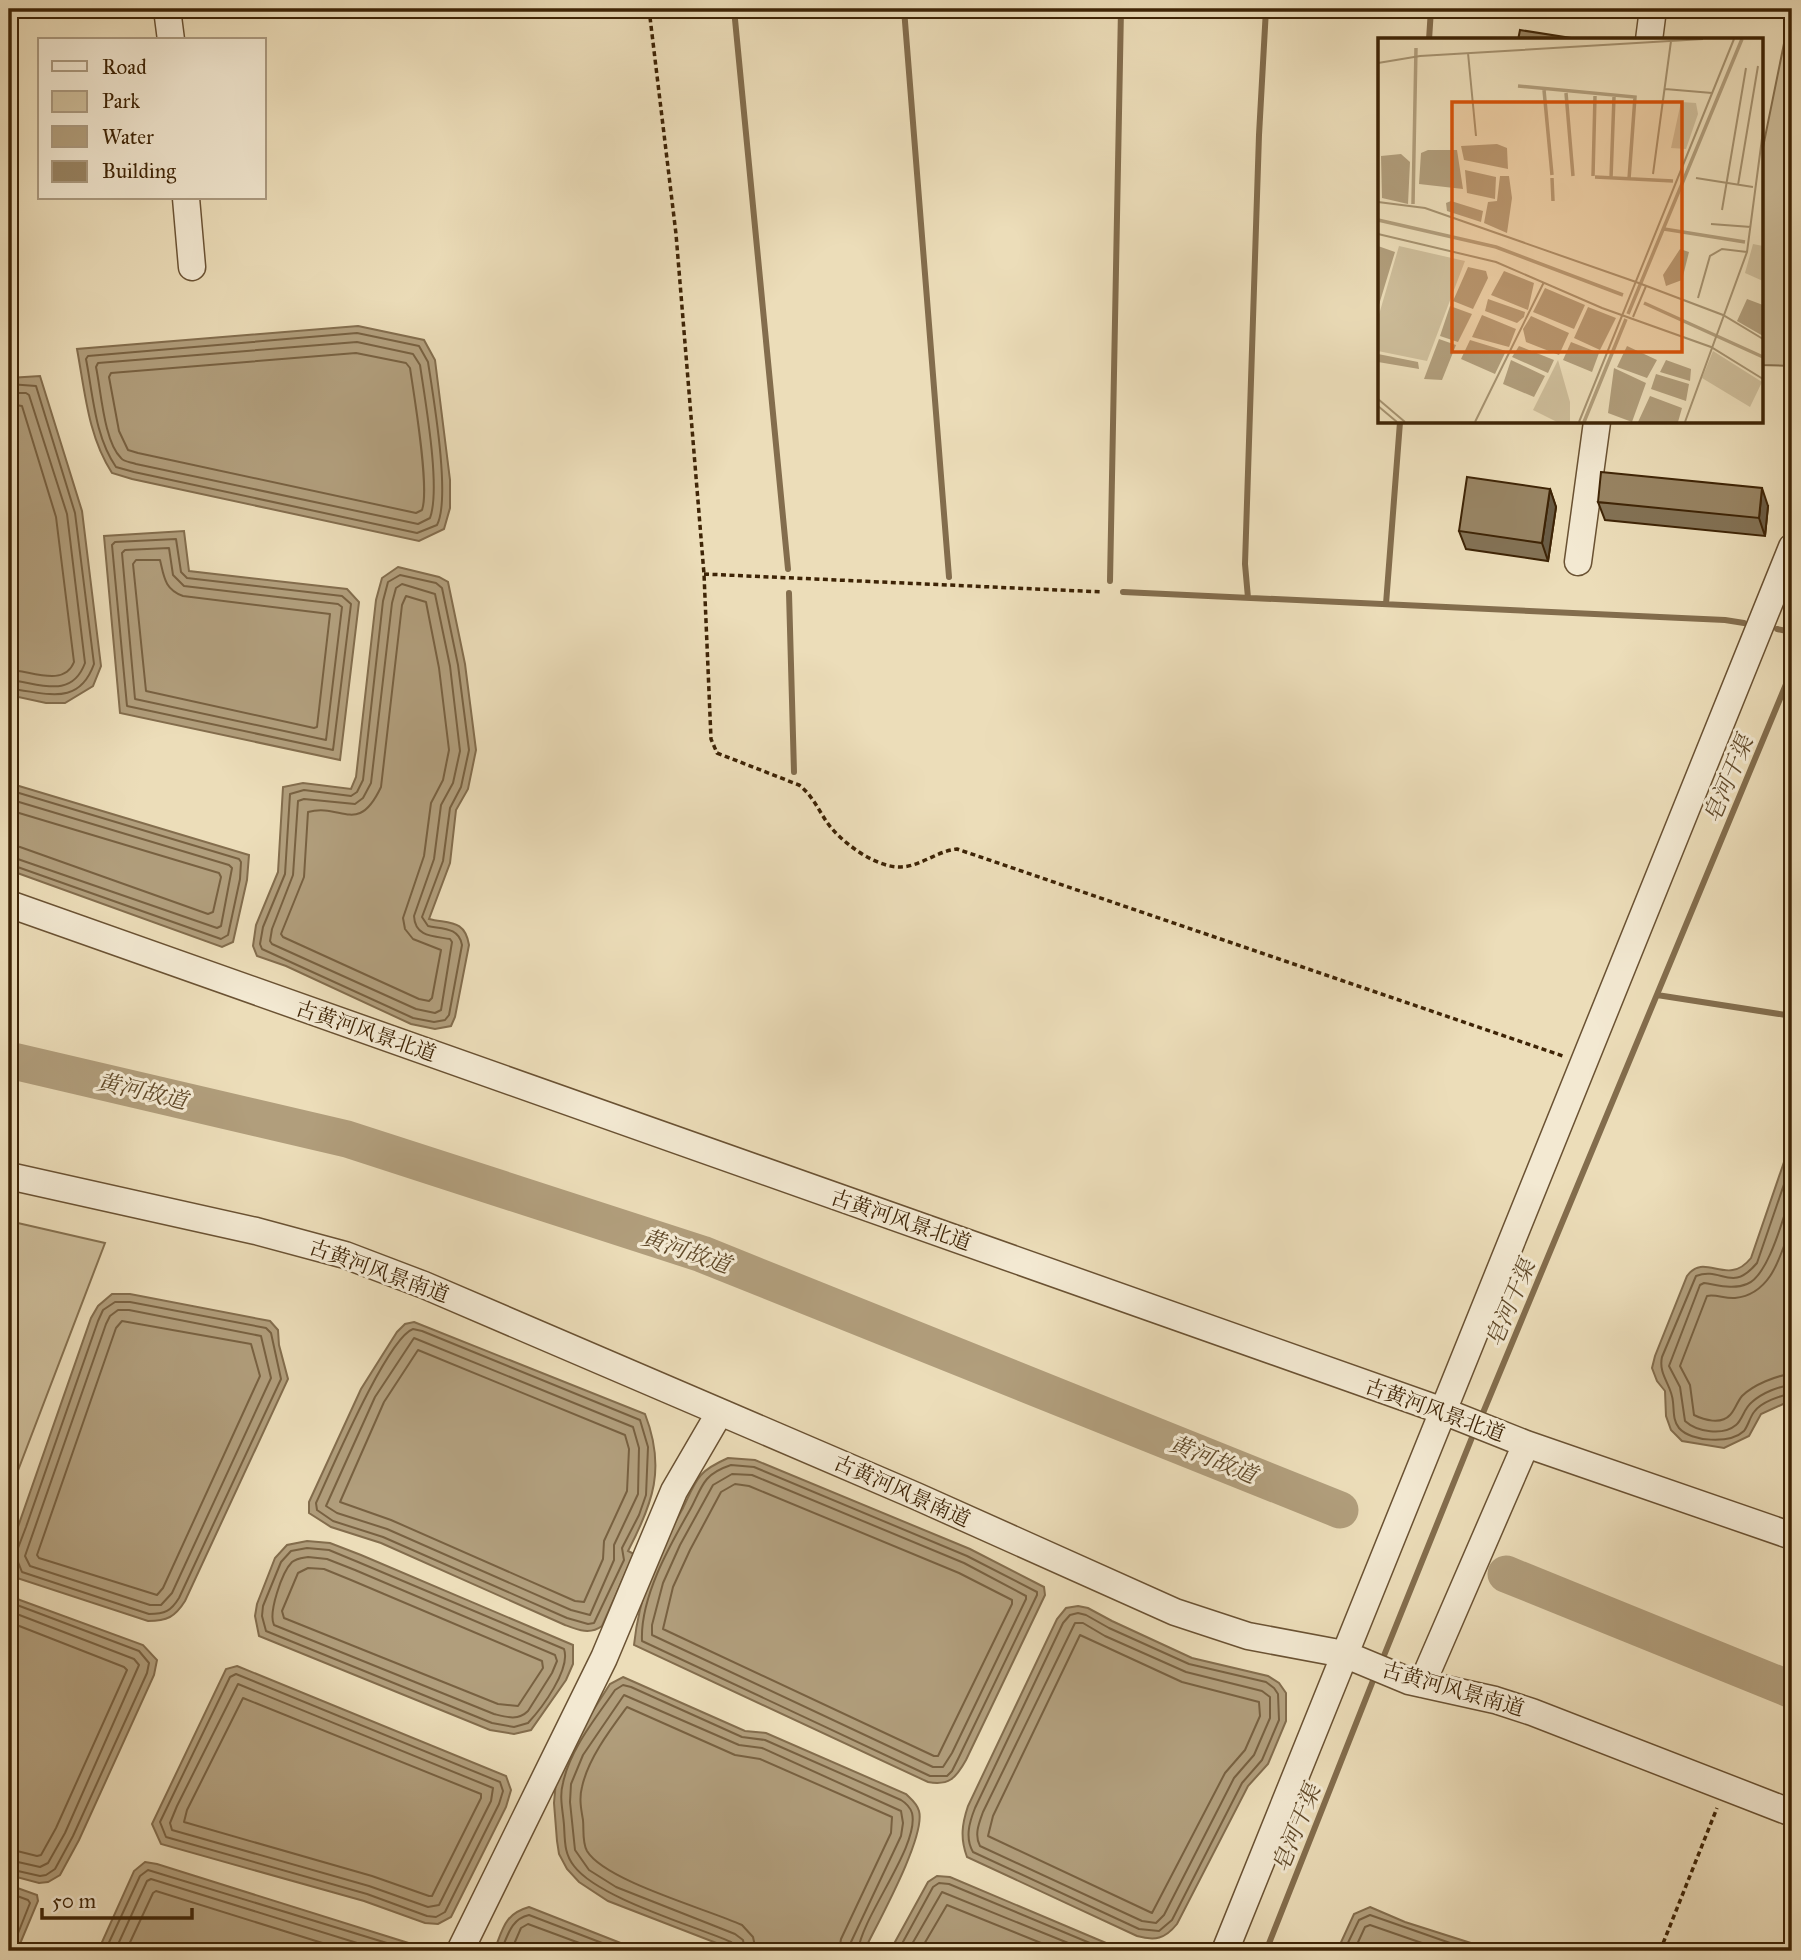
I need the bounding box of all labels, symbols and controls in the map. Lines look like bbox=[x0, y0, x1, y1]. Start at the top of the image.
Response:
legend bbox=[38, 38, 266, 200]
inset map bbox=[1378, 38, 1762, 424]
text: Road bbox=[102, 54, 147, 80]
text: Park bbox=[102, 88, 140, 114]
text: Water bbox=[102, 124, 154, 150]
text: Building bbox=[102, 158, 176, 184]
water label: 皂河干渠 bbox=[1697, 728, 1760, 827]
street label: 古黄河风景北道 bbox=[292, 995, 440, 1067]
water label: 黄河故道 bbox=[94, 1067, 193, 1116]
street label: 古黄河风景北道 bbox=[827, 1184, 975, 1256]
water label: 黄河故道 bbox=[638, 1223, 737, 1280]
street label: 古黄河风景南道 bbox=[305, 1234, 453, 1308]
water label: 皂河干渠 bbox=[1479, 1252, 1542, 1351]
street label: 古黄河风景北道 bbox=[1361, 1373, 1509, 1447]
water label: 黄河故道 bbox=[1165, 1429, 1264, 1490]
street label: 古黄河风景南道 bbox=[830, 1449, 974, 1533]
street label: 古黄河风景南道 bbox=[1379, 1656, 1527, 1722]
water label: 皂河干渠 bbox=[1266, 1777, 1327, 1876]
scale bar bbox=[42, 1876, 192, 1920]
text: 50 m bbox=[52, 1888, 97, 1914]

